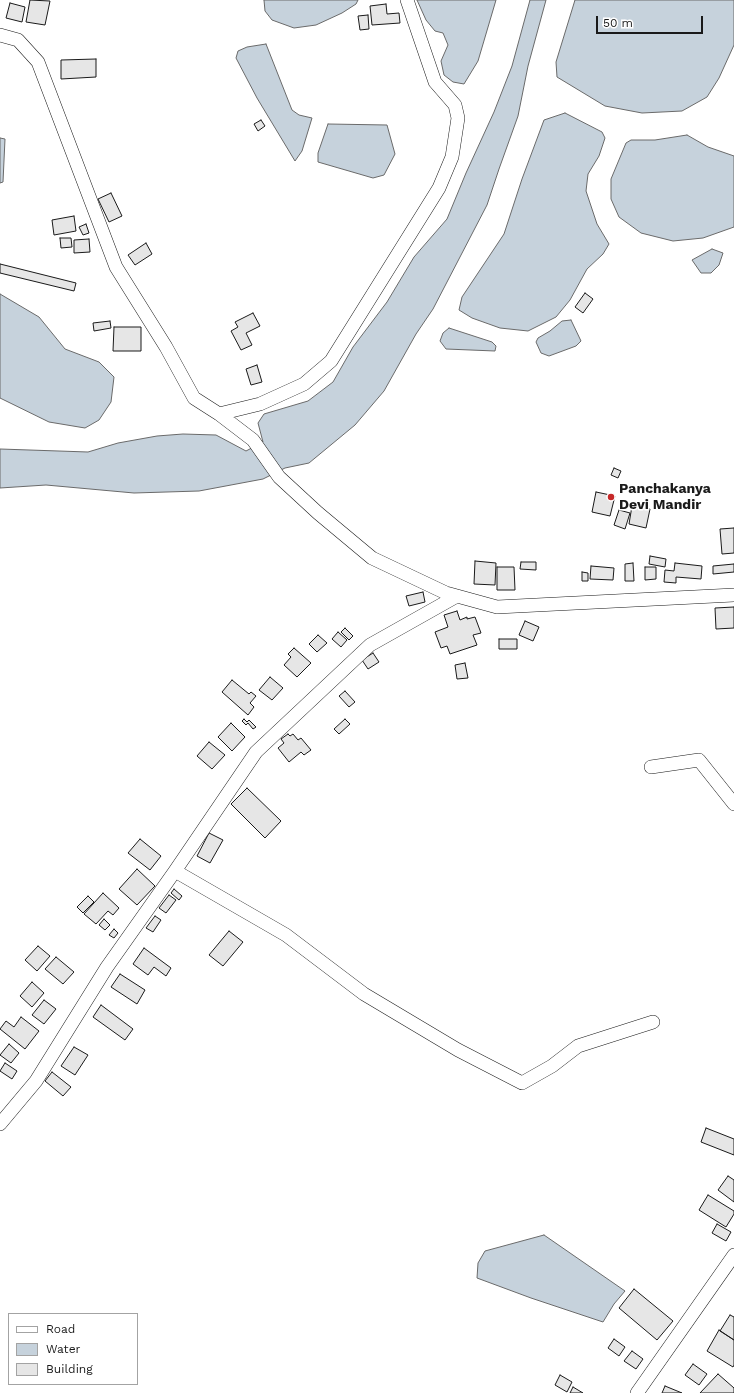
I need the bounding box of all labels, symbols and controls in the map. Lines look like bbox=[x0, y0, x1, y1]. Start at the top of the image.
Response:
scale bar bbox=[598, 8, 705, 34]
text: 50 m bbox=[603, 16, 633, 30]
place label: Panchakanya Devi Mandir bbox=[619, 481, 711, 514]
marker: Panchakanya Devi Mandir bbox=[606, 492, 616, 502]
legend bbox=[8, 1313, 138, 1385]
text: Road bbox=[46, 1322, 75, 1336]
text: Water bbox=[46, 1342, 80, 1356]
text: Building bbox=[46, 1362, 93, 1376]

